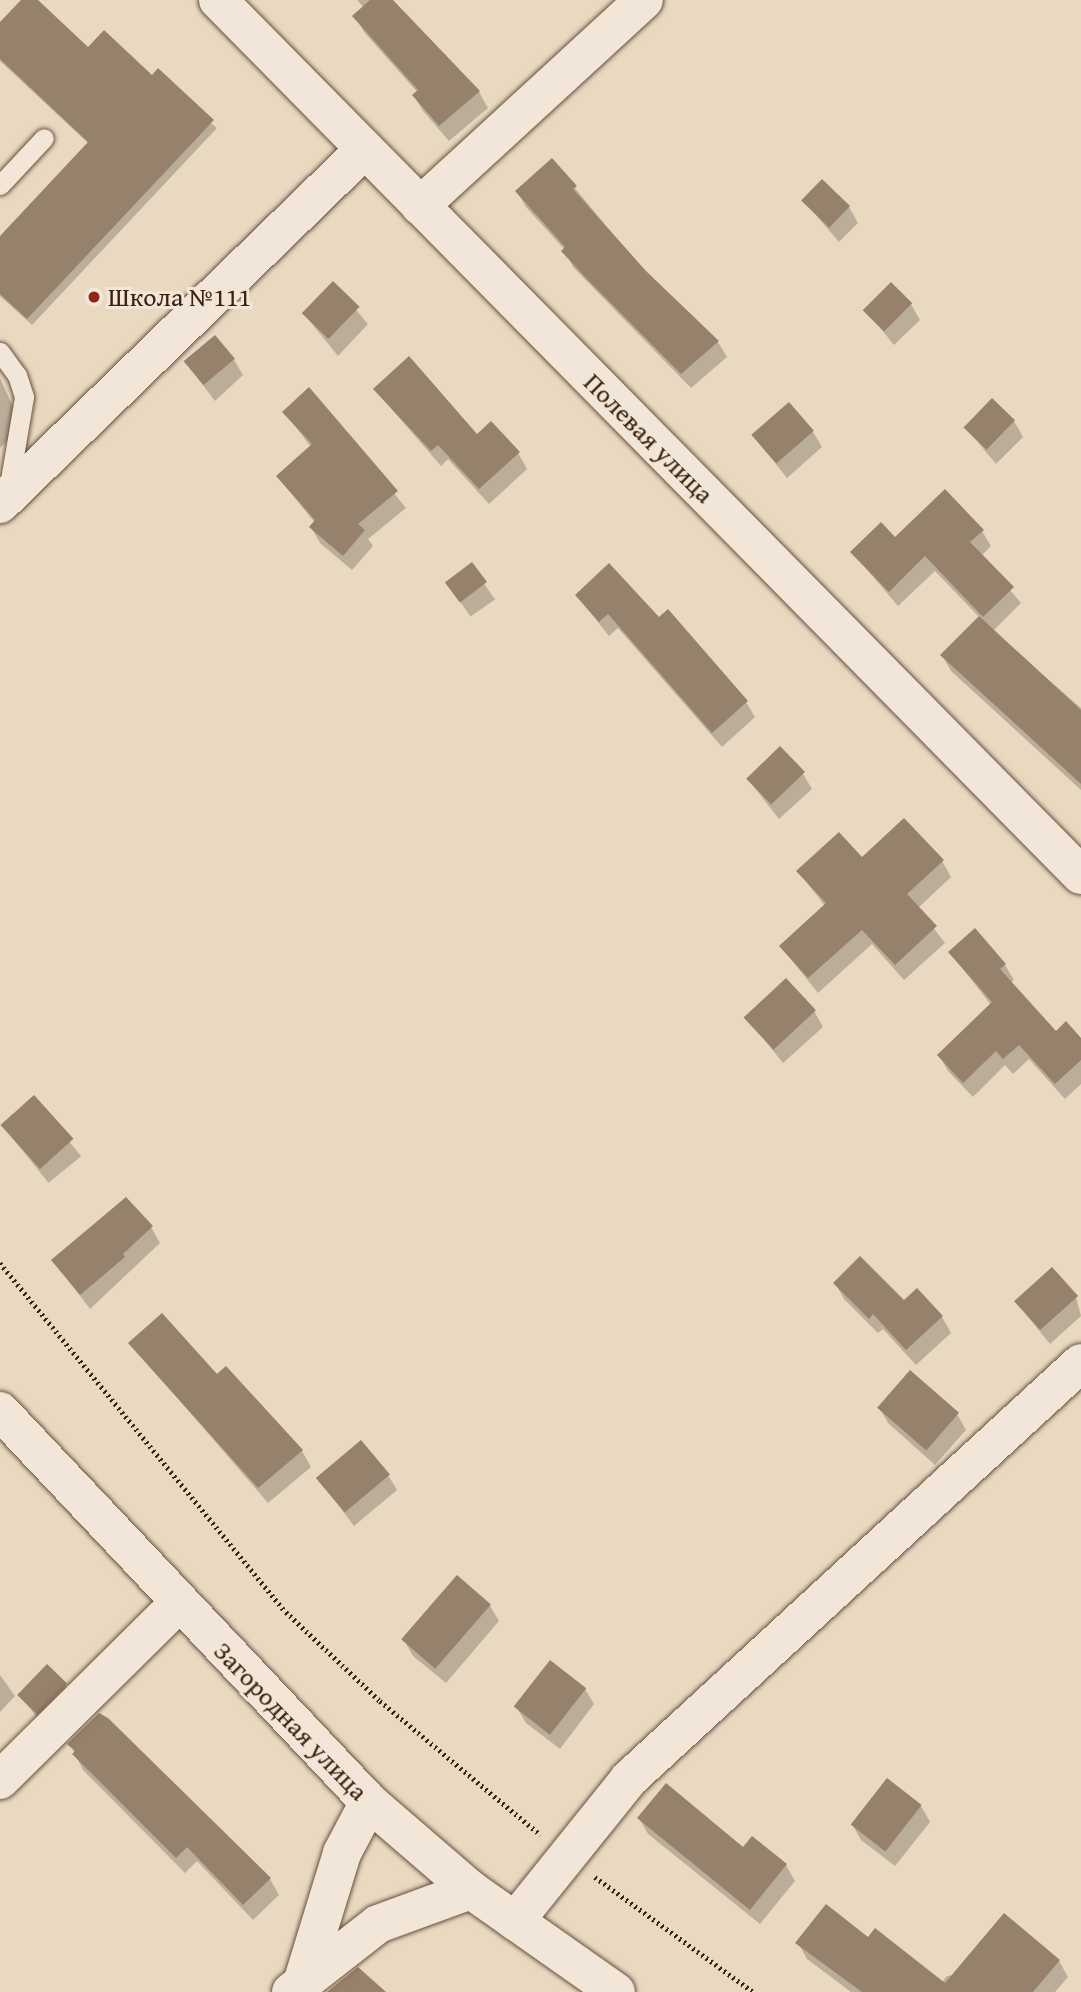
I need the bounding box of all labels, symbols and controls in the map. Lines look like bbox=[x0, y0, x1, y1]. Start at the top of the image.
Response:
place label: Школа №111 bbox=[108, 281, 251, 313]
marker: Школа №111 bbox=[86, 289, 102, 305]
street label: Полевая улица bbox=[578, 367, 720, 509]
street label: Загородная улица bbox=[208, 1635, 374, 1807]

